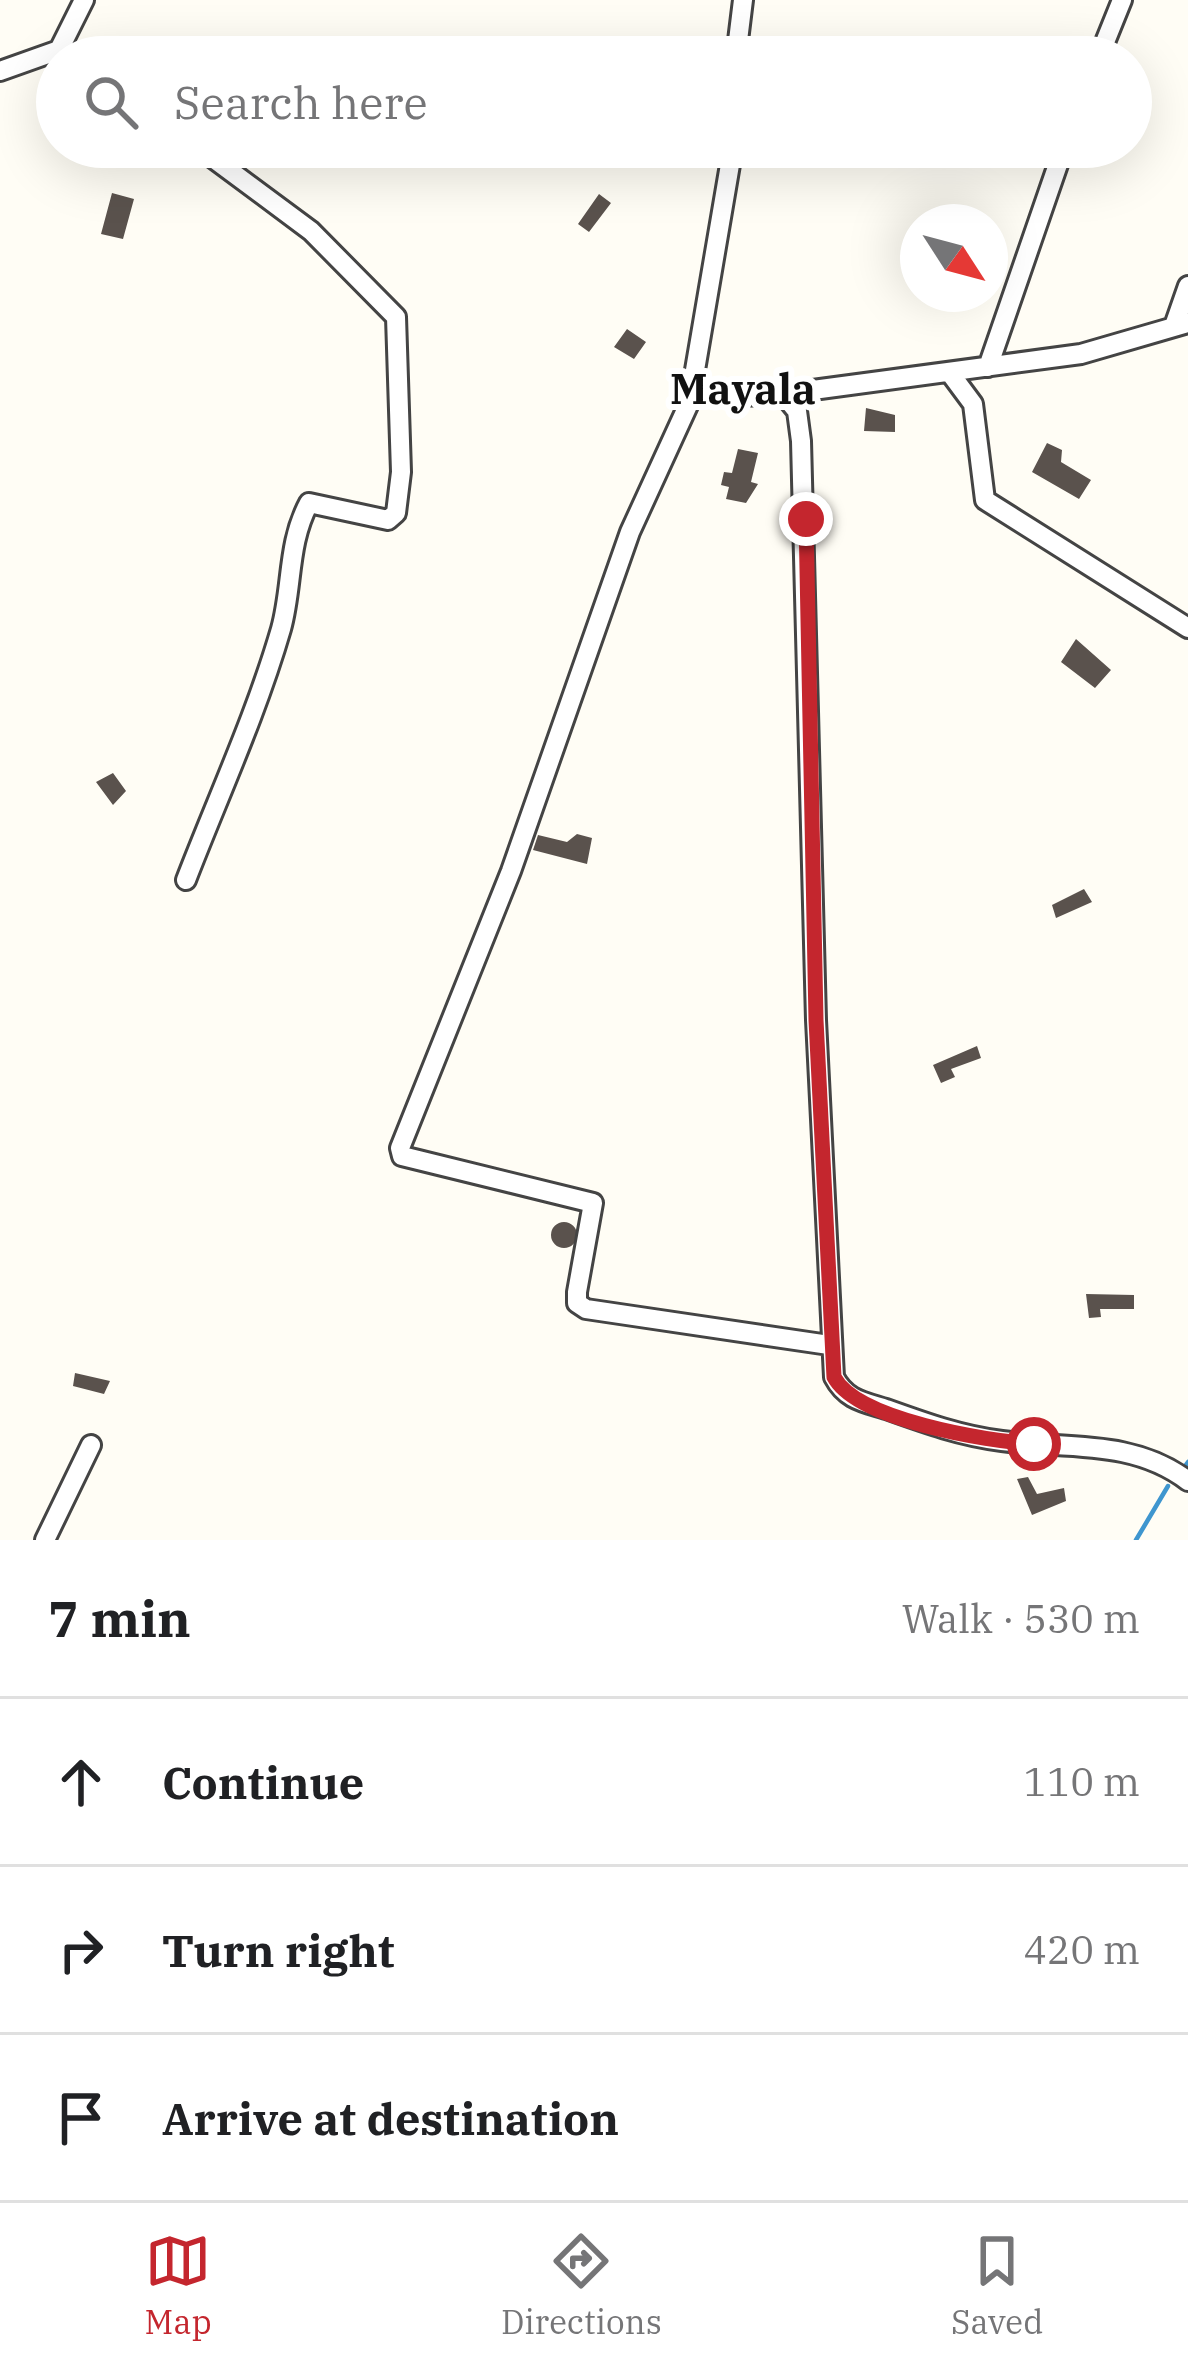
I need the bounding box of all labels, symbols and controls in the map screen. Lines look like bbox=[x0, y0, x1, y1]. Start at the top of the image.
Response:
search box bbox=[36, 36, 1152, 168]
icon: search bbox=[78, 69, 144, 135]
text: Search here bbox=[174, 73, 428, 131]
north arrow bbox=[900, 204, 1008, 312]
district label: Mayala bbox=[670, 361, 816, 416]
route end bbox=[779, 492, 833, 546]
route start bbox=[1007, 1417, 1061, 1471]
text: 7 min bbox=[48, 1585, 191, 1651]
text: Walk · 530 m bbox=[902, 1593, 1140, 1644]
icon: ahead bbox=[48, 1749, 114, 1815]
text: Continue bbox=[162, 1753, 364, 1811]
text: 110 m bbox=[1024, 1756, 1140, 1807]
icon: right bbox=[48, 1917, 114, 1983]
text: Turn right bbox=[162, 1921, 394, 1979]
text: 420 m bbox=[1024, 1924, 1140, 1975]
icon: arrive bbox=[48, 2085, 114, 2151]
text: Arrive at destination bbox=[162, 2089, 619, 2147]
tab: Map bbox=[145, 2228, 212, 2343]
tab: Directions bbox=[501, 2228, 662, 2343]
tab: Saved bbox=[951, 2228, 1043, 2343]

